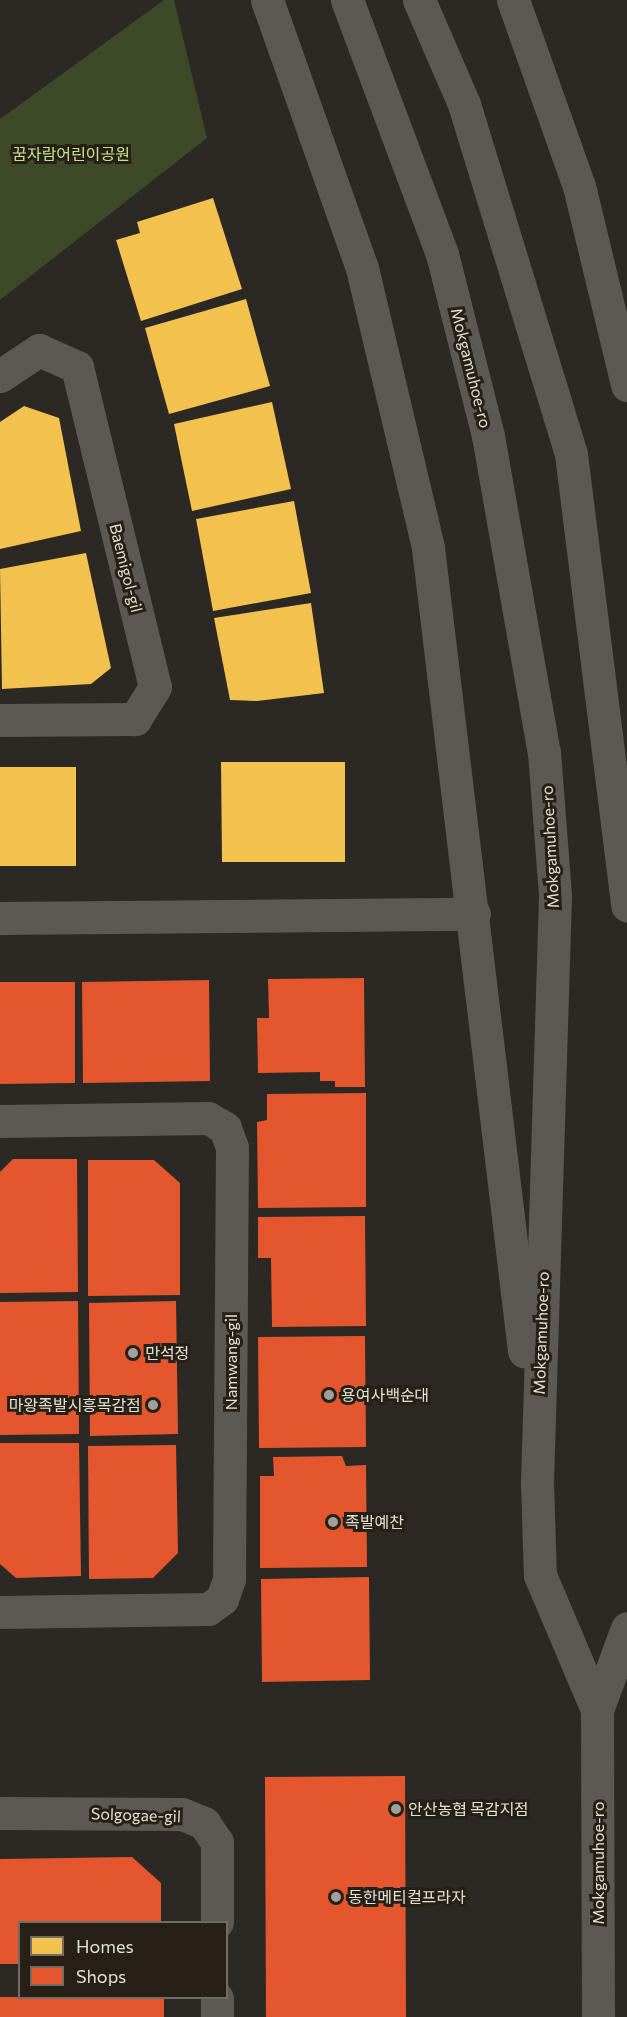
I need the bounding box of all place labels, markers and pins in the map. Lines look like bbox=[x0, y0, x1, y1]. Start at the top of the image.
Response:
place label: 만석정 bbox=[145, 1343, 189, 1363]
marker: 만석정 bbox=[126, 1346, 140, 1360]
place label: 용여사백순대 bbox=[341, 1385, 429, 1405]
marker: 용여사백순대 bbox=[322, 1388, 336, 1402]
place label: 마왕족발시흥목감점 bbox=[9, 1395, 141, 1415]
marker: 마왕족발시흥목감점 bbox=[146, 1398, 160, 1412]
place label: 족발예찬 bbox=[345, 1512, 404, 1532]
marker: 족발예찬 bbox=[326, 1515, 340, 1529]
place label: 안산농협 목감지점 bbox=[408, 1799, 529, 1819]
marker: 안산농협 목감지점 bbox=[389, 1802, 403, 1816]
place label: 동한메티컬프라자 bbox=[348, 1887, 466, 1907]
marker: 동한메티컬프라자 bbox=[329, 1890, 343, 1904]

